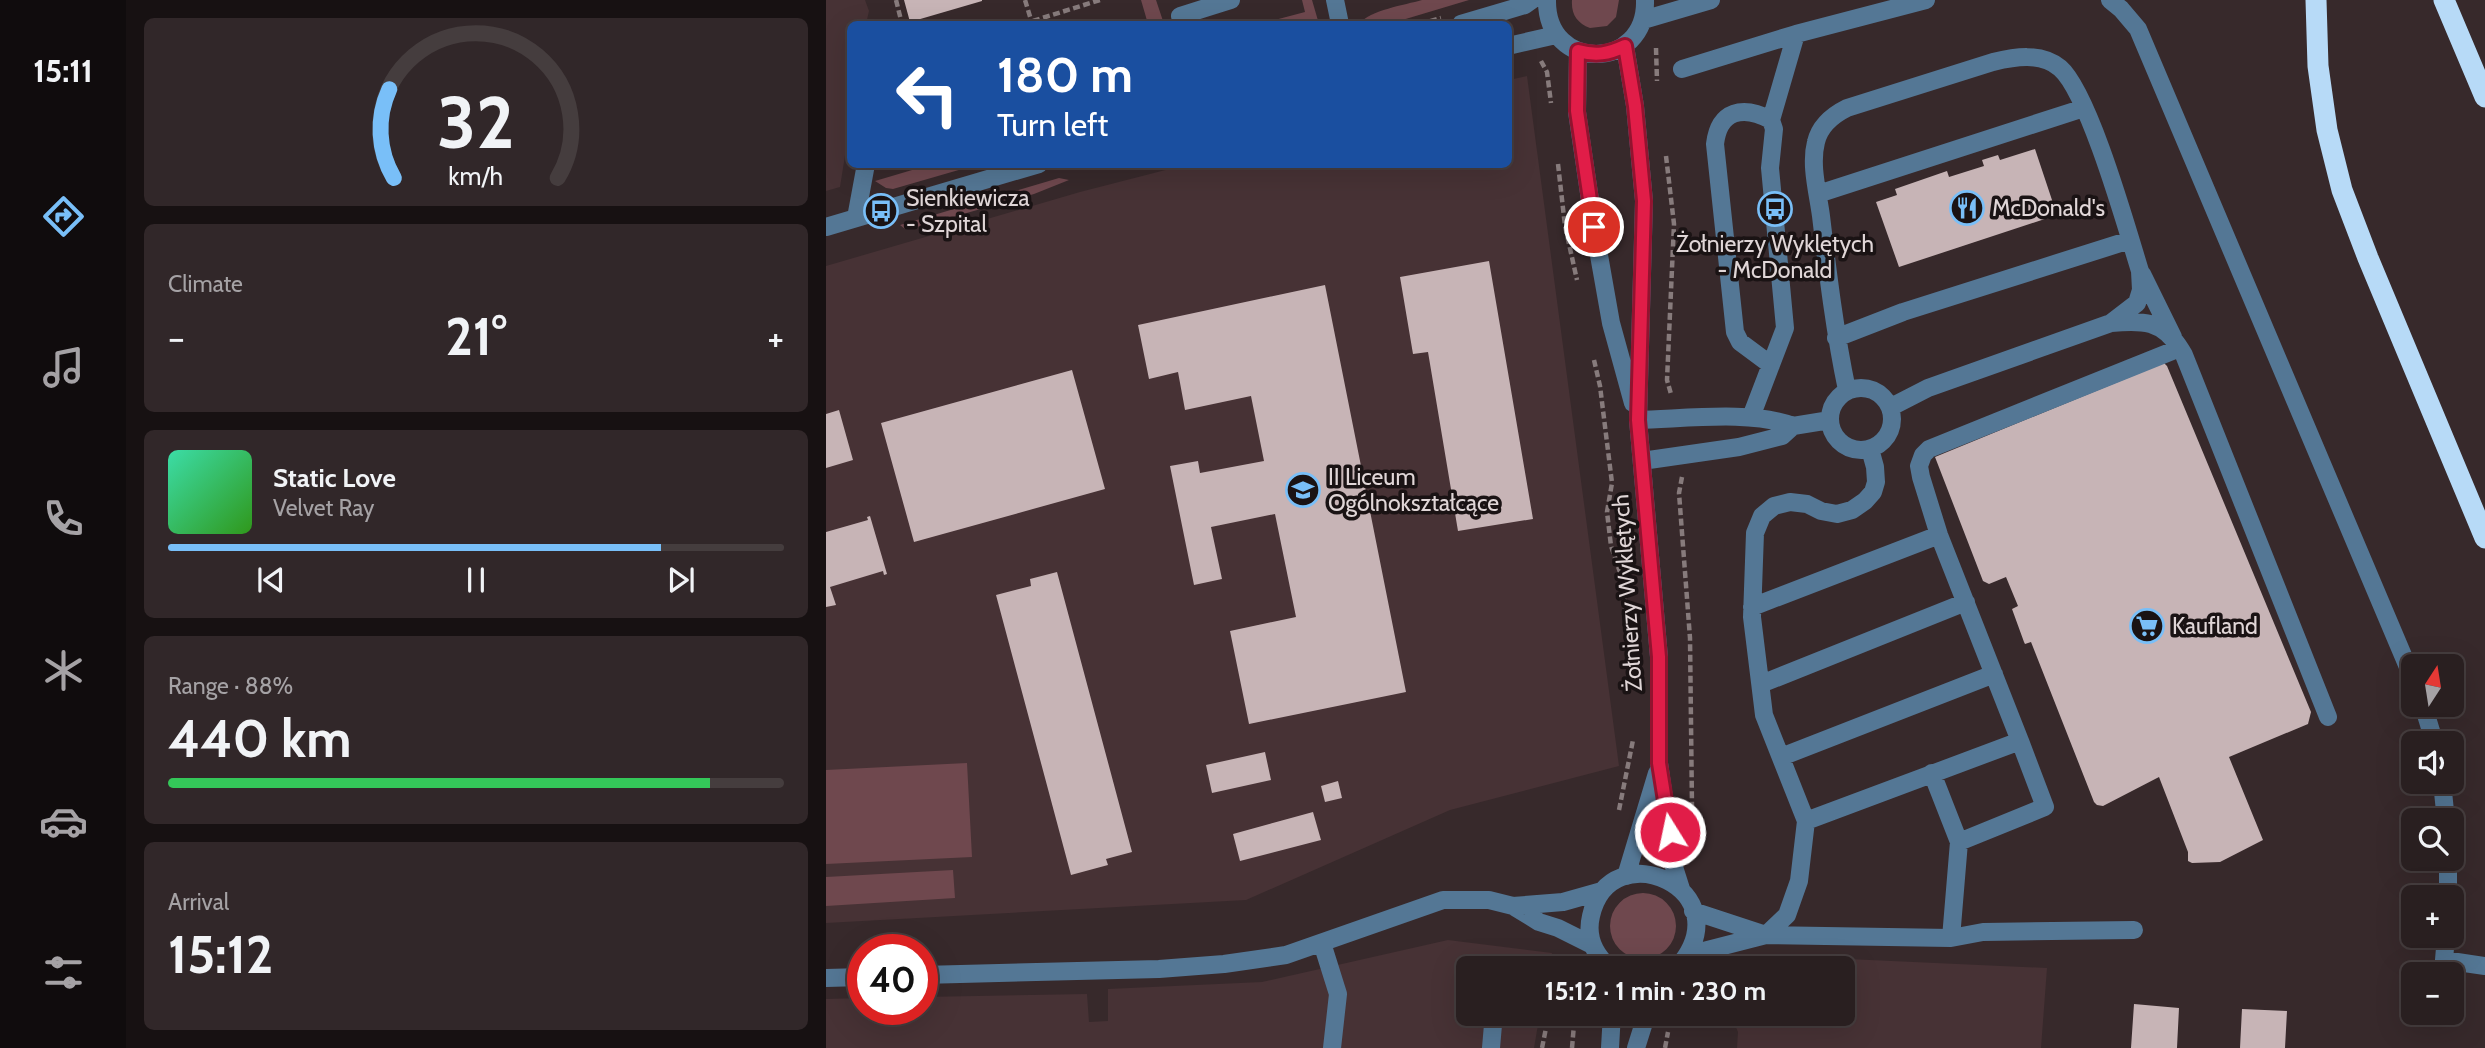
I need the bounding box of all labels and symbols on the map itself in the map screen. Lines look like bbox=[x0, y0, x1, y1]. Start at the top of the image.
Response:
place label: Sienkiewicza - Szpital bbox=[906, 184, 1030, 238]
restaurant icon: McDonald's bbox=[1948, 189, 1986, 227]
bus stop icon: Żołnierzy Wyklętych - McDonald bbox=[1756, 190, 1794, 228]
bus stop icon: Sienkiewicza - Szpital bbox=[862, 192, 900, 230]
place label: McDonald's bbox=[1992, 194, 2105, 222]
pin bbox=[1564, 197, 1624, 257]
place label: Żołnierzy Wyklętych - McDonald bbox=[1676, 230, 1874, 284]
place label: II Liceum Ogólnokształcące bbox=[1328, 463, 1499, 517]
school or university icon: II Liceum Ogólnokształcące bbox=[1284, 471, 1322, 509]
street label: Żołnierzy Wyklętych bbox=[1606, 493, 1648, 693]
supermarket icon: Kaufland bbox=[2128, 607, 2166, 645]
place label: Kaufland bbox=[2172, 612, 2258, 640]
north arrow bbox=[2401, 654, 2464, 718]
position arrow bbox=[1633, 795, 1707, 869]
speed limit sign: 40 bbox=[847, 934, 938, 1025]

